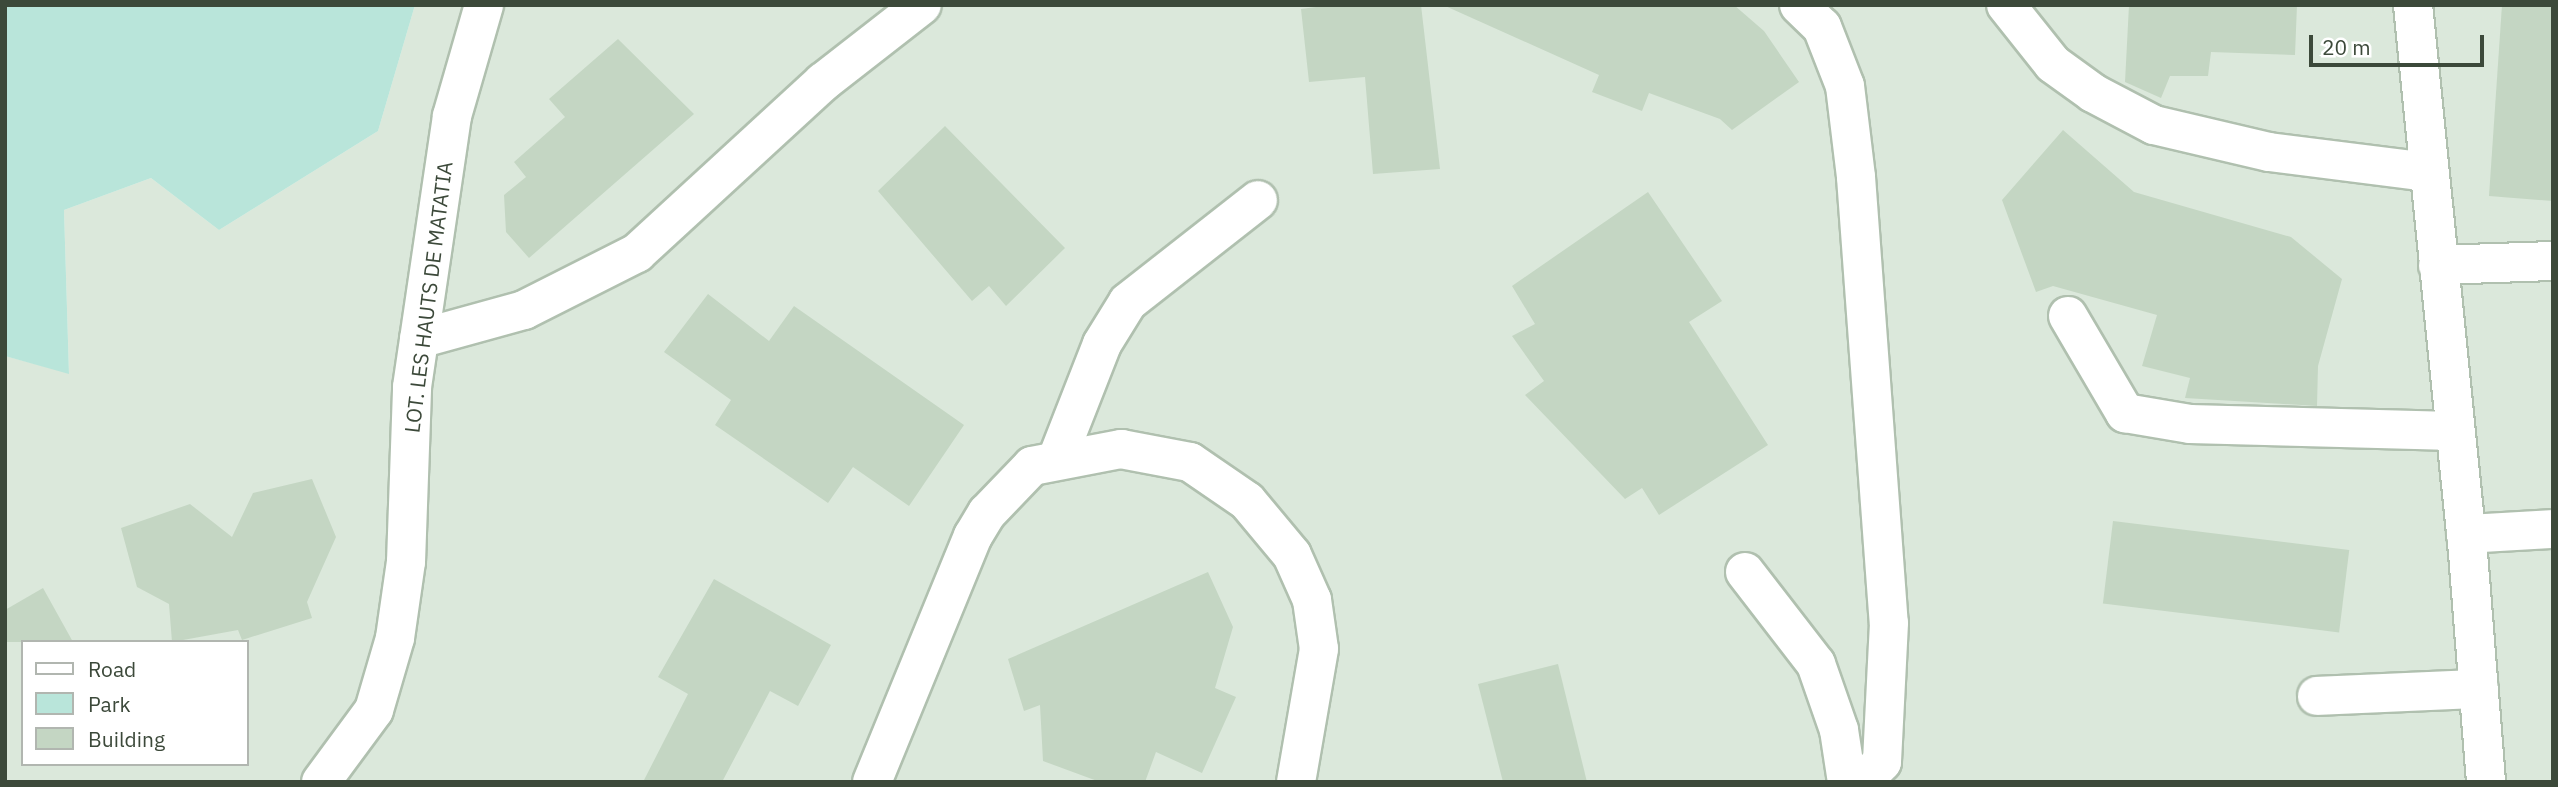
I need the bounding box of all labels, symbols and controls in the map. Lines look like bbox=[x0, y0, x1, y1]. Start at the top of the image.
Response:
scale bar bbox=[2313, 21, 2488, 65]
text: 20 m bbox=[2322, 33, 2371, 61]
street label: LOT. LES HAUTS DE MATATIA bbox=[399, 160, 457, 434]
legend bbox=[21, 640, 248, 766]
text: Road bbox=[88, 655, 136, 683]
text: Park bbox=[88, 690, 131, 718]
text: Building bbox=[88, 725, 165, 753]

